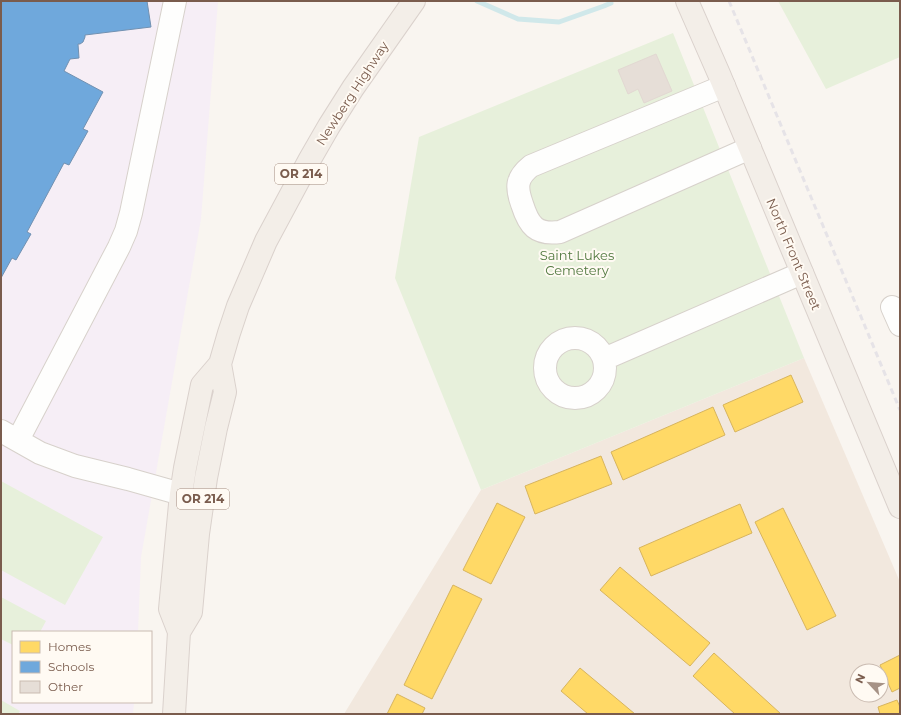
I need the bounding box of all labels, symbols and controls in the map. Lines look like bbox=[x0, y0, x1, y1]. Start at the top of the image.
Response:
street label: Newberg Highway bbox=[312, 37, 392, 148]
road number: OR 214 bbox=[275, 164, 327, 184]
street label: North Front Street bbox=[763, 196, 825, 312]
park label: Saint Lukes Cemetery bbox=[540, 247, 614, 278]
road number: OR 214 bbox=[177, 489, 229, 509]
legend bbox=[12, 631, 152, 703]
text: Homes bbox=[48, 639, 91, 654]
text: Schools bbox=[48, 659, 94, 674]
north arrow bbox=[849, 663, 889, 703]
text: N bbox=[852, 672, 868, 686]
text: Other bbox=[48, 679, 83, 694]

